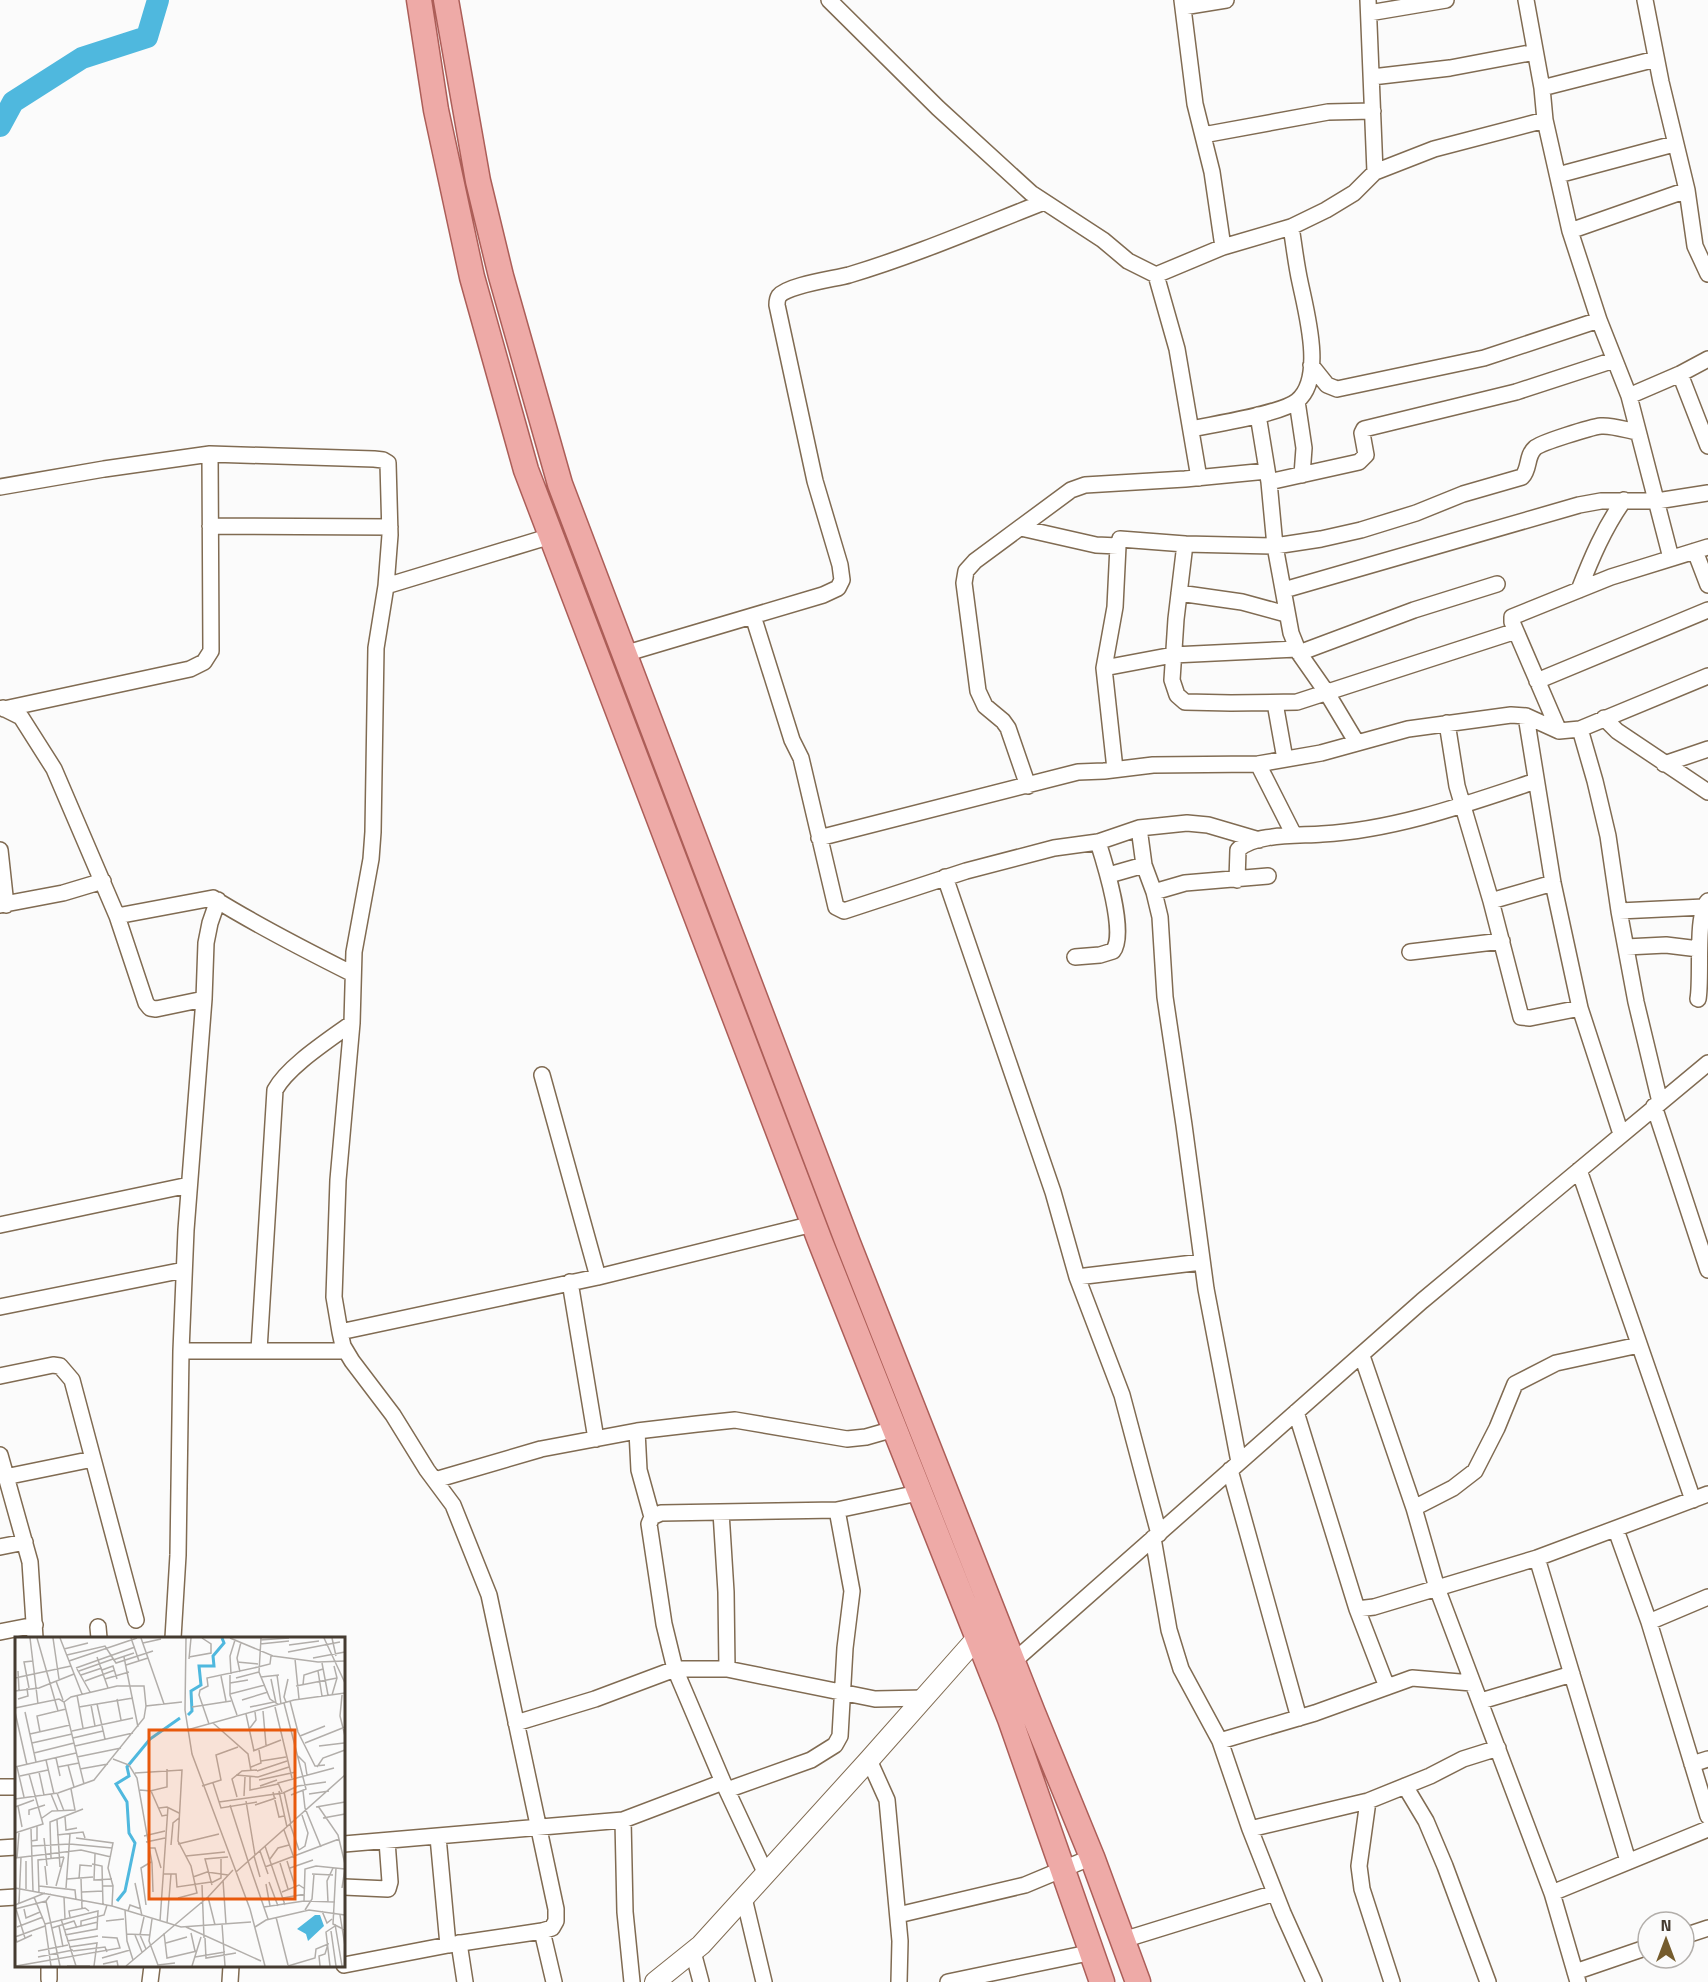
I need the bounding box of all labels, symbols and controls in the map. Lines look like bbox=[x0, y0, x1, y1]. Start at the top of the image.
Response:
inset map bbox=[15, 1637, 345, 1967]
north arrow bbox=[1636, 1910, 1696, 1970]
text: N bbox=[1660, 1913, 1672, 1937]

